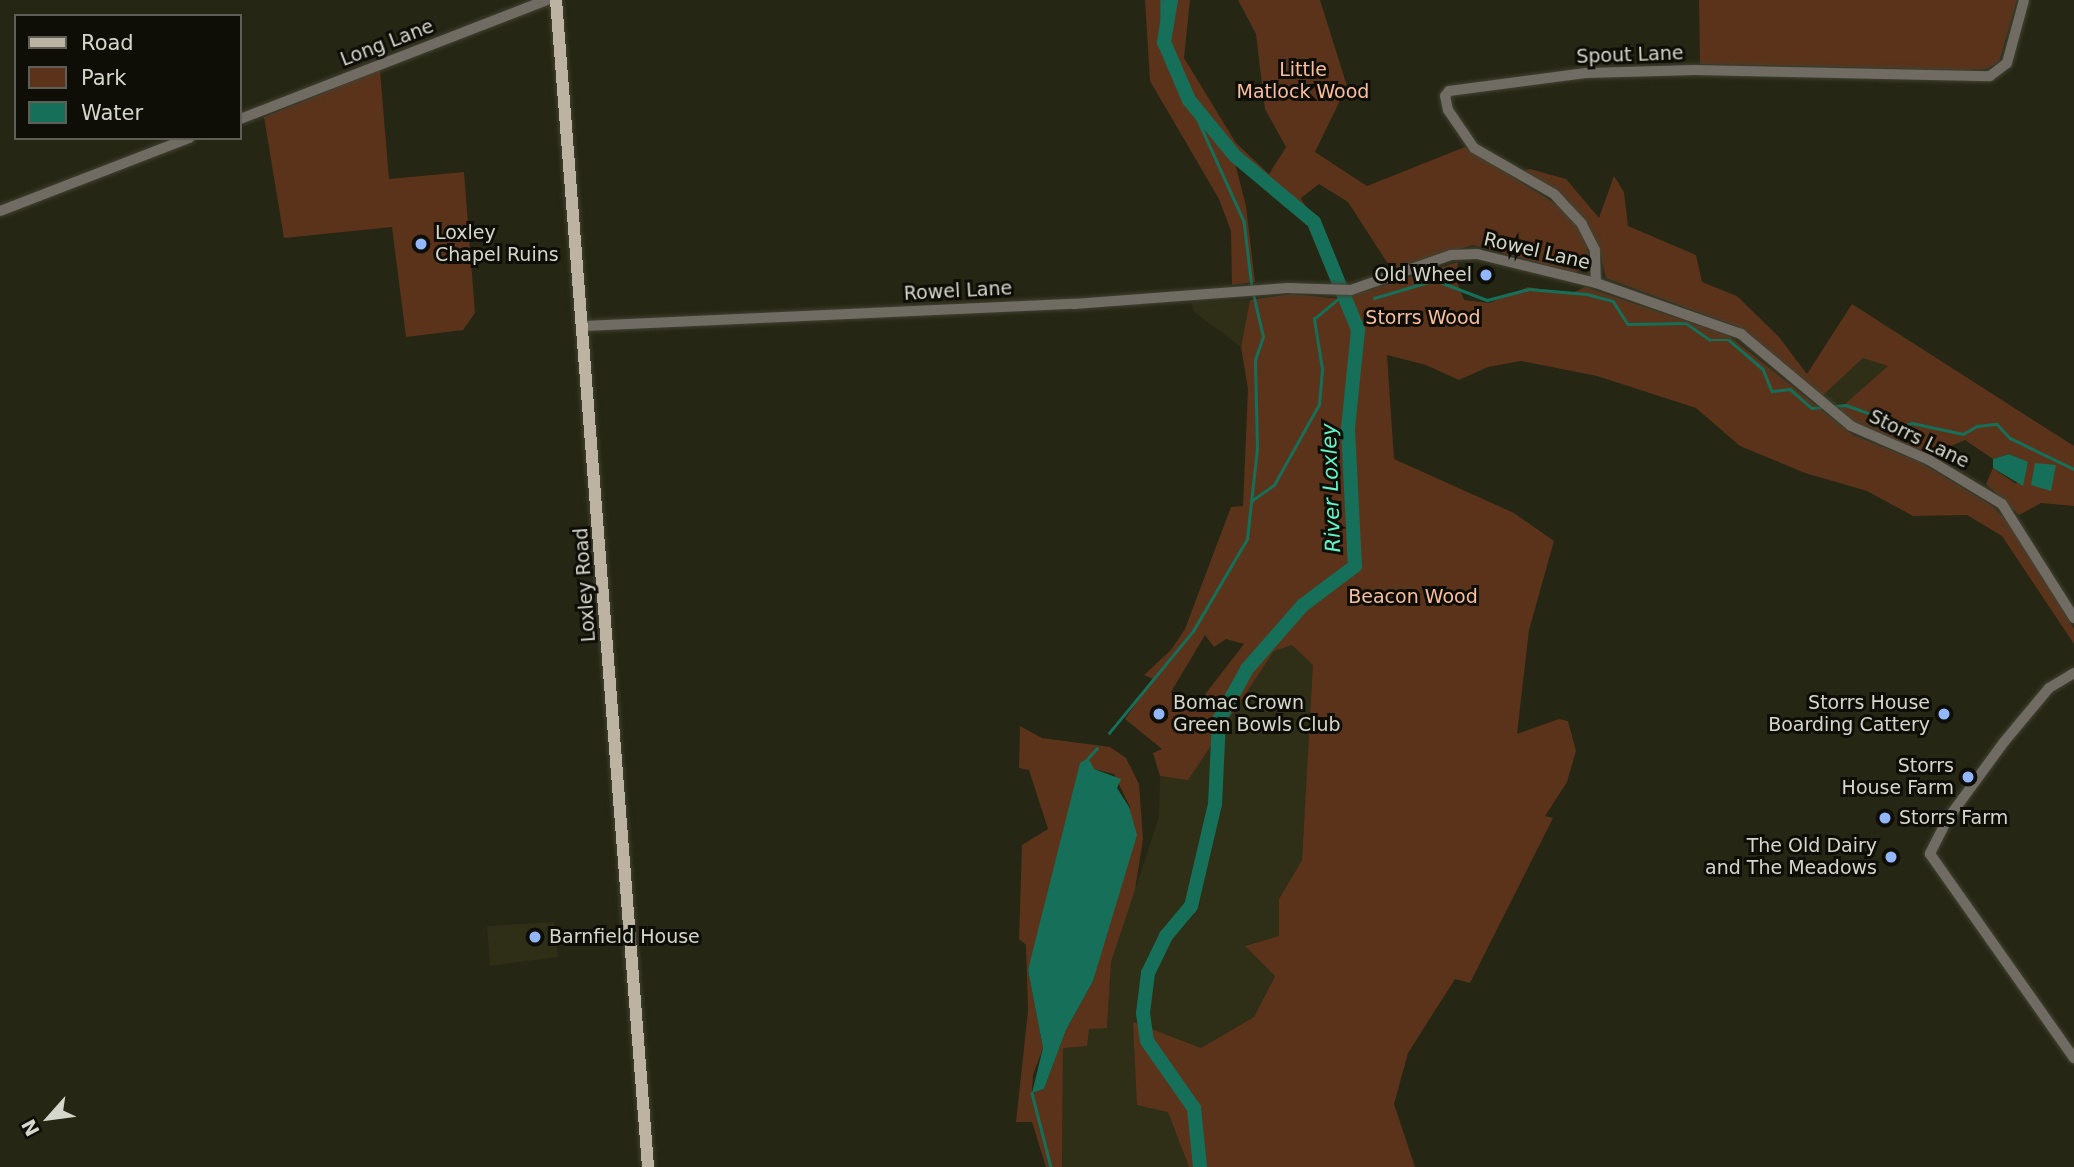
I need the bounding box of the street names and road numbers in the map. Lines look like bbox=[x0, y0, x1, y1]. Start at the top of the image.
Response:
street label: Long Lane bbox=[337, 15, 437, 71]
street label: Spout Lane bbox=[1576, 42, 1684, 68]
street label: Rowel Lane bbox=[1482, 228, 1592, 274]
street label: Rowel Lane bbox=[903, 277, 1013, 305]
street label: Storrs Lane bbox=[1865, 405, 1973, 473]
street label: Loxley Road bbox=[570, 527, 600, 643]

